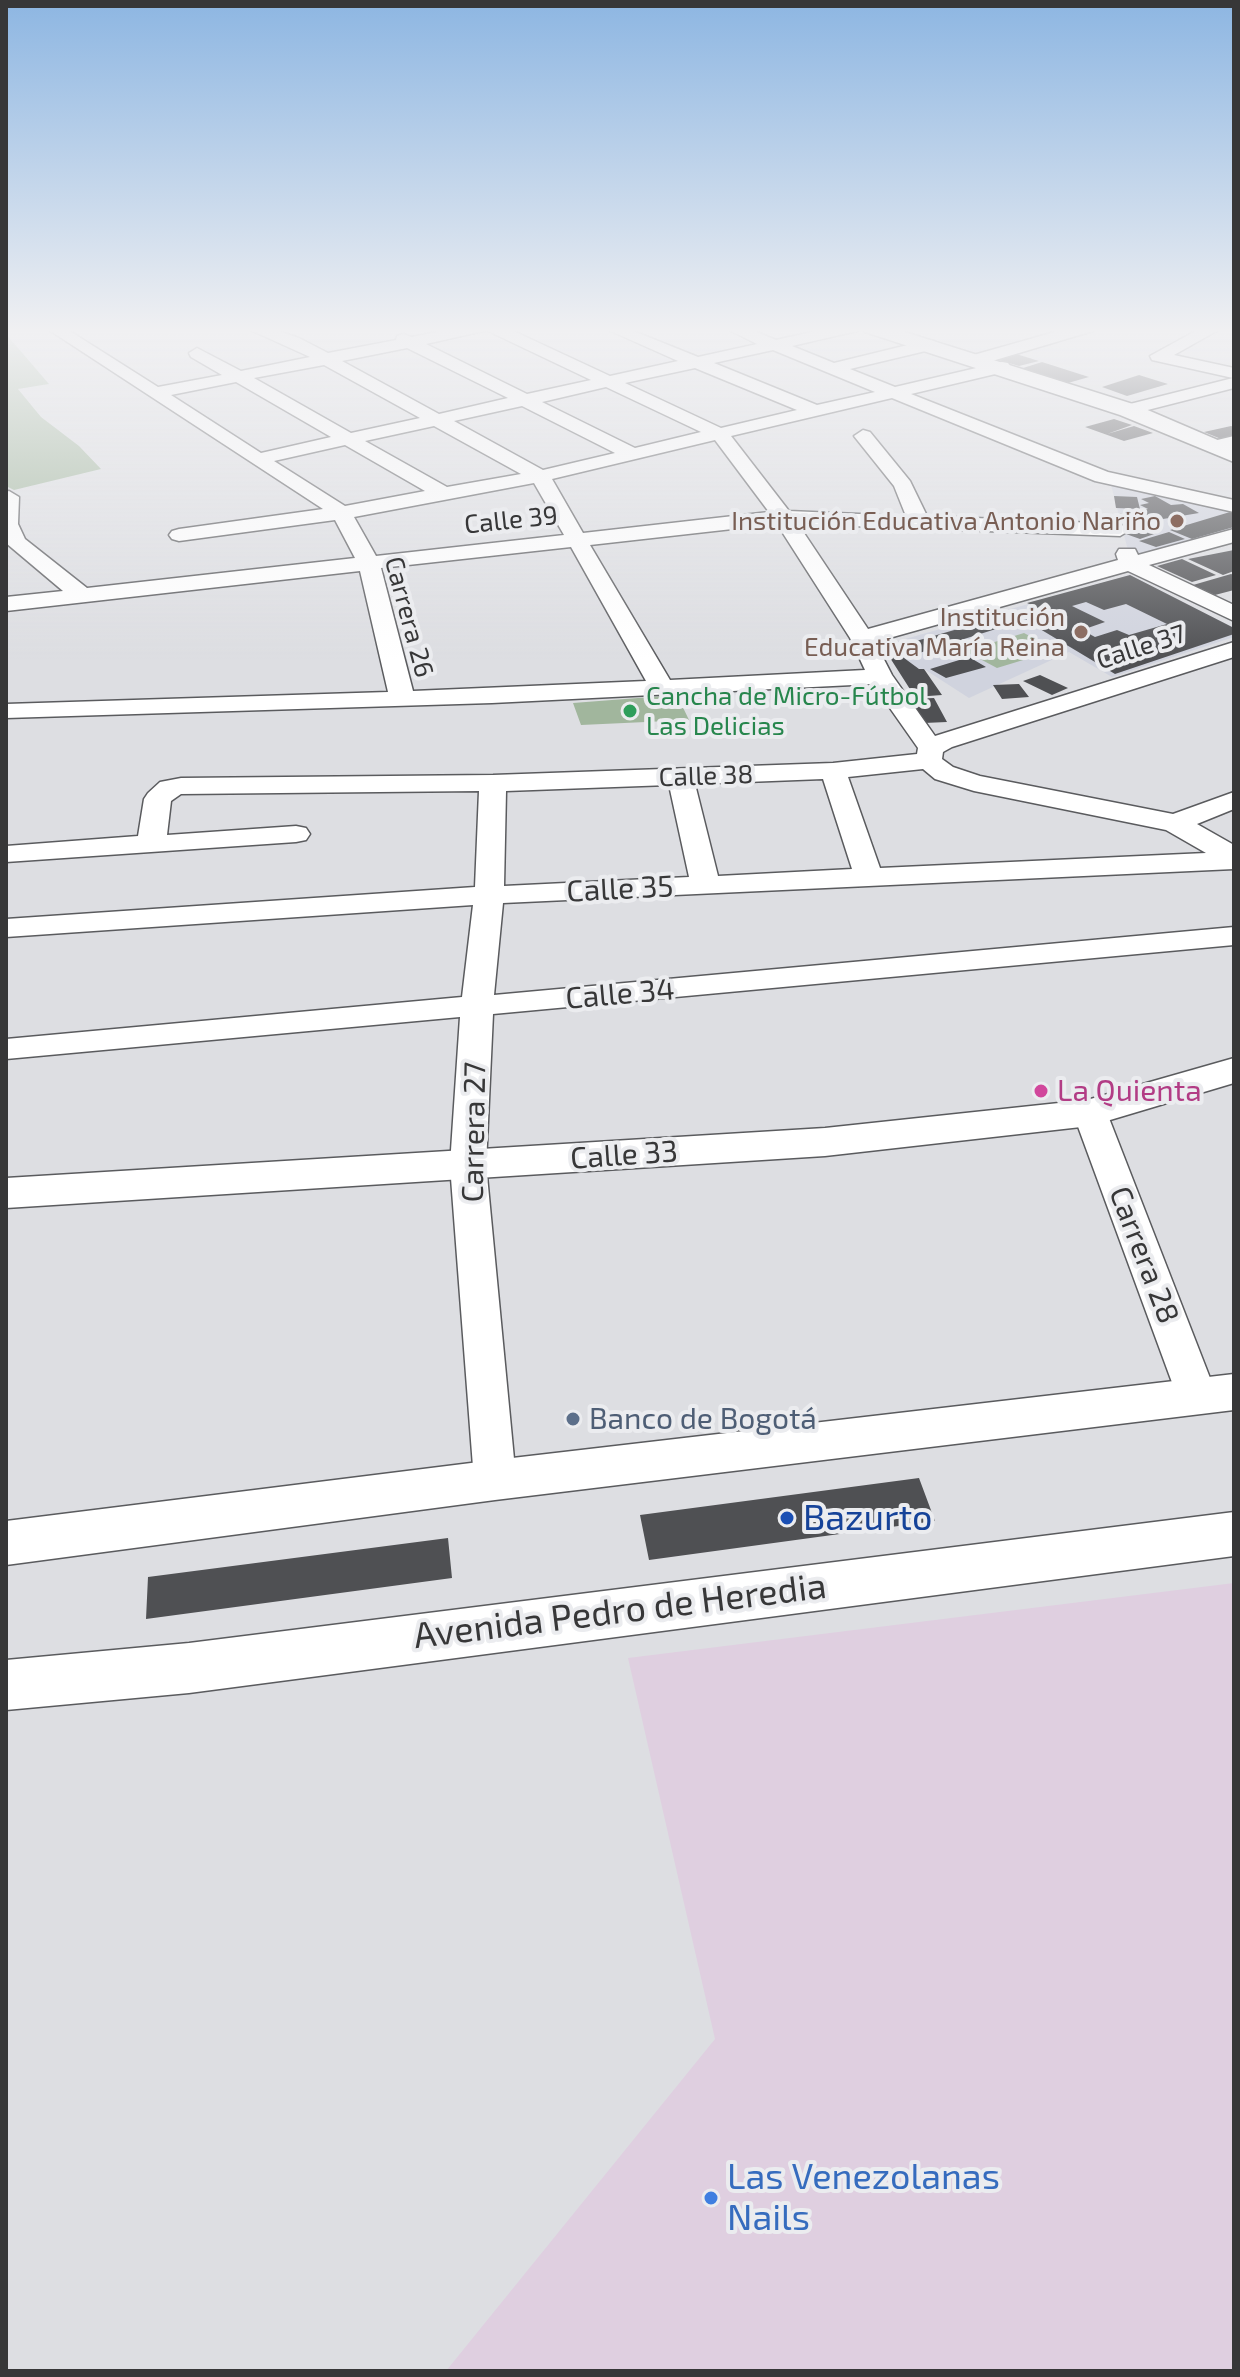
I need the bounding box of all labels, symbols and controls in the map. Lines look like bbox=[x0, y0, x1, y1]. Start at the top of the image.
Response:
street label: Calle 39 bbox=[463, 500, 559, 540]
place label: Institución Educativa Antonio Nariño bbox=[731, 505, 1161, 537]
marker: Institución Educativa Antonio Nariño bbox=[1168, 512, 1186, 530]
street label: Carrera 26 bbox=[378, 553, 440, 681]
place label: Institución Educativa María Reina bbox=[804, 601, 1065, 662]
street label: Calle 37 bbox=[1092, 618, 1190, 676]
marker: Institución Educativa María Reina bbox=[1072, 623, 1090, 641]
place label: Cancha de Micro-Fútbol Las Delicias bbox=[646, 680, 927, 742]
marker: Cancha de Micro-Fútbol Las Delicias bbox=[621, 702, 639, 720]
street label: Calle 38 bbox=[658, 759, 754, 793]
street label: Calle 35 bbox=[566, 868, 674, 910]
street label: Calle 34 bbox=[564, 971, 676, 1017]
street label: Carrera 27 bbox=[455, 1061, 493, 1203]
place label: La Quienta bbox=[1057, 1073, 1202, 1109]
marker: La Quienta bbox=[1032, 1082, 1050, 1100]
street label: Calle 33 bbox=[569, 1133, 679, 1177]
street label: Carrera 28 bbox=[1101, 1182, 1187, 1328]
place label: Banco de Bogotá bbox=[589, 1401, 817, 1437]
marker: Banco de Bogotá bbox=[564, 1410, 582, 1428]
place label: Bazurto bbox=[803, 1496, 933, 1540]
marker: Bazurto bbox=[778, 1509, 796, 1527]
street label: Avenida Pedro de Heredia bbox=[411, 1564, 829, 1658]
place label: Las Venezolanas Nails bbox=[727, 2155, 1000, 2240]
marker: Las Venezolanas Nails bbox=[702, 2189, 720, 2207]

